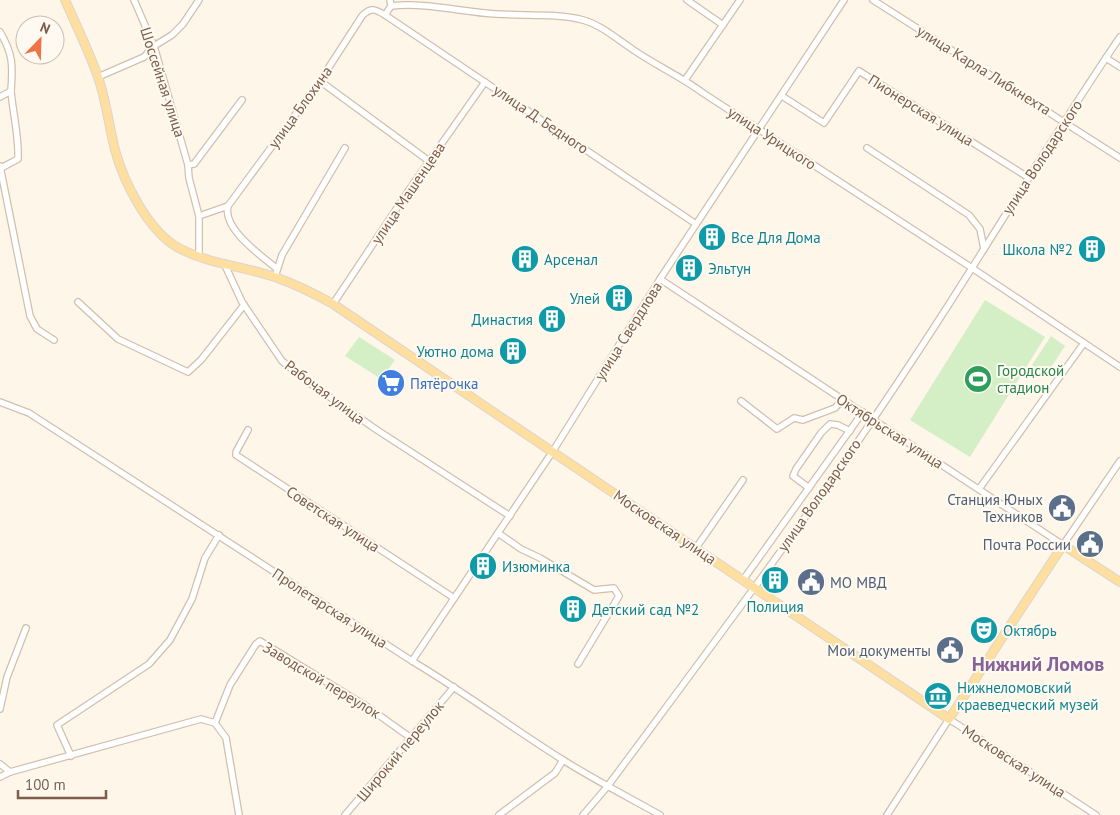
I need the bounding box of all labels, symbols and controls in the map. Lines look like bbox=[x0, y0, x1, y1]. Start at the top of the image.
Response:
north arrow bbox=[15, 15, 65, 65]
text: N bbox=[37, 18, 53, 38]
street label: улица Карла Либкнехта bbox=[913, 21, 1055, 119]
street label: Шоссейная улица bbox=[136, 25, 190, 139]
street label: улица Блохина bbox=[264, 62, 336, 152]
street label: Пионерская улица bbox=[865, 70, 977, 150]
street label: улица Д. Бедного bbox=[490, 80, 592, 158]
street label: улица Володарского bbox=[998, 96, 1086, 218]
street label: улица Урицкого bbox=[724, 102, 820, 174]
street label: улица Машенцева bbox=[367, 138, 449, 248]
building icon: Все Для Дома bbox=[697, 222, 727, 252]
place label: Все Для Дома bbox=[731, 228, 821, 247]
building icon: Школа №2 bbox=[1077, 234, 1107, 264]
place label: Школа №2 bbox=[1002, 240, 1073, 259]
building icon: Арсенал bbox=[510, 244, 540, 274]
place label: Арсенал bbox=[544, 250, 598, 269]
building icon: Эльтун bbox=[674, 253, 704, 283]
place label: Эльтун bbox=[708, 259, 751, 278]
street label: улица Свердлова bbox=[590, 278, 666, 384]
building icon: Улей bbox=[604, 283, 634, 313]
place label: Улей bbox=[570, 289, 600, 308]
building icon: Династия bbox=[537, 304, 567, 334]
place label: Династия bbox=[471, 310, 533, 329]
building icon: Уютно дома bbox=[498, 336, 528, 366]
place label: Уютно дома bbox=[417, 342, 494, 361]
street label: Рабочая улица bbox=[281, 356, 369, 428]
place label: Городской стадион bbox=[997, 361, 1064, 397]
sports icon: Городской стадион bbox=[963, 364, 993, 394]
supermarket icon: Пятёрочка bbox=[376, 368, 406, 398]
place label: Пятёрочка bbox=[410, 374, 478, 393]
street label: Октябрьская улица bbox=[833, 389, 947, 473]
street label: улица Володарского bbox=[773, 435, 865, 555]
street label: Советская улица bbox=[283, 482, 383, 556]
street label: Московская улица bbox=[610, 486, 720, 568]
place label: Станция Юных Техников bbox=[947, 490, 1043, 526]
public building icon: Станция Юных Техников bbox=[1047, 493, 1077, 523]
public building icon: Почта России bbox=[1075, 529, 1105, 559]
place label: Почта России bbox=[983, 535, 1071, 554]
building icon: Изюминка bbox=[468, 551, 498, 581]
place label: Изюминка bbox=[502, 557, 570, 576]
street label: Пролетарская улица bbox=[269, 564, 391, 652]
building icon: Полиция bbox=[760, 565, 790, 595]
public building icon: МО МВД bbox=[796, 567, 826, 597]
place label: МО МВД bbox=[830, 573, 887, 592]
building icon: Детский сад №2 bbox=[558, 594, 588, 624]
place label: Полиция bbox=[746, 597, 804, 616]
place label: Детский сад №2 bbox=[592, 600, 699, 619]
theatre icon: Октябрь bbox=[969, 615, 999, 645]
place label: Октябрь bbox=[1003, 621, 1057, 640]
public building icon: Мои документы bbox=[935, 635, 965, 665]
street label: Заводской переулок bbox=[260, 637, 385, 723]
place label: Мои документы bbox=[827, 641, 931, 660]
district label: Нижний Ломов bbox=[972, 651, 1104, 677]
place label: Нижнеломовский краеведческий музей bbox=[957, 678, 1098, 714]
museum icon: Нижнеломовский краеведческий музей bbox=[923, 681, 953, 711]
street label: Широкий переулок bbox=[352, 696, 448, 805]
street label: Московская улица bbox=[959, 720, 1069, 802]
scale bar bbox=[18, 768, 105, 800]
text: 100 m bbox=[25, 775, 66, 794]

